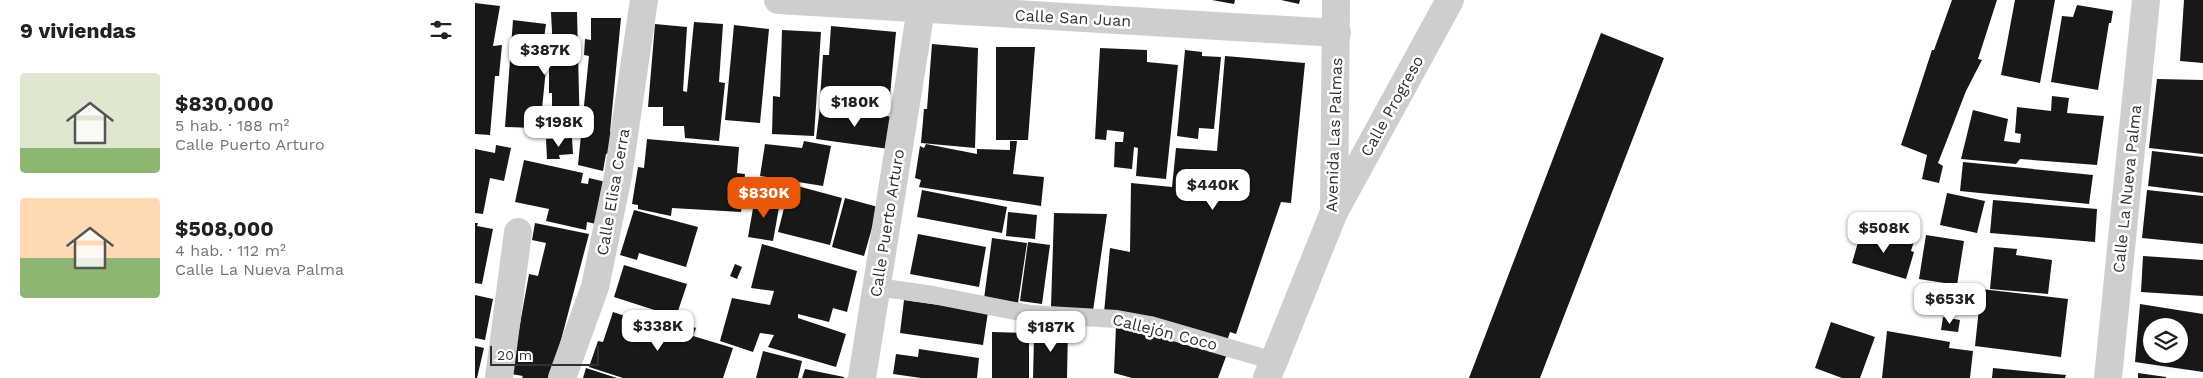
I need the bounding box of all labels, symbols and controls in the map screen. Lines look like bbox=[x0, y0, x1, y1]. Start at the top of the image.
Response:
street label: Calle San Juan bbox=[1014, 5, 1132, 31]
icon: filters bbox=[427, 16, 455, 44]
text: 9 viviendas bbox=[20, 18, 136, 43]
pin: $387K bbox=[510, 34, 580, 76]
text: $387K bbox=[520, 40, 570, 59]
street label: Calle Progreso bbox=[1356, 52, 1428, 160]
street label: Avenida Las Palmas bbox=[1322, 57, 1346, 213]
pin: $180K bbox=[820, 86, 890, 128]
text: $830,000 bbox=[175, 91, 274, 116]
text: $180K bbox=[831, 92, 879, 111]
icon: home bbox=[60, 93, 120, 153]
street label: Calle La Nueva Palma bbox=[2109, 104, 2145, 274]
pin: $198K bbox=[524, 106, 594, 148]
text: $198K bbox=[535, 112, 583, 131]
text: 5 hab. · 188 m² bbox=[175, 116, 289, 135]
street label: Calle Elisa Cerra bbox=[592, 127, 634, 257]
text: Calle Puerto Arturo bbox=[175, 135, 325, 154]
street label: Calle Puerto Arturo bbox=[866, 148, 908, 298]
pin: $440K bbox=[1178, 168, 1248, 211]
text: $440K bbox=[1187, 175, 1239, 194]
pin: $830K bbox=[729, 176, 799, 219]
text: $830K bbox=[738, 183, 790, 202]
pin: $508K bbox=[1849, 212, 1919, 254]
text: $508,000 bbox=[175, 216, 274, 241]
icon: home bbox=[60, 218, 120, 278]
text: $508K bbox=[1858, 218, 1910, 237]
text: 4 hab. · 112 m² bbox=[175, 241, 286, 260]
text: Calle La Nueva Palma bbox=[175, 260, 344, 279]
pin: $653K bbox=[1915, 282, 1985, 325]
text: $653K bbox=[1925, 289, 1975, 308]
pin: $338K bbox=[623, 310, 693, 352]
pin: $187K bbox=[1016, 310, 1086, 353]
street label: Callejón Coco bbox=[1111, 310, 1219, 354]
text: $338K bbox=[633, 316, 683, 335]
text: $187K bbox=[1027, 317, 1075, 336]
map controls bbox=[2143, 318, 2188, 363]
button: layers bbox=[2143, 318, 2188, 363]
scale bar bbox=[490, 343, 599, 366]
text: 20 m bbox=[497, 347, 532, 363]

